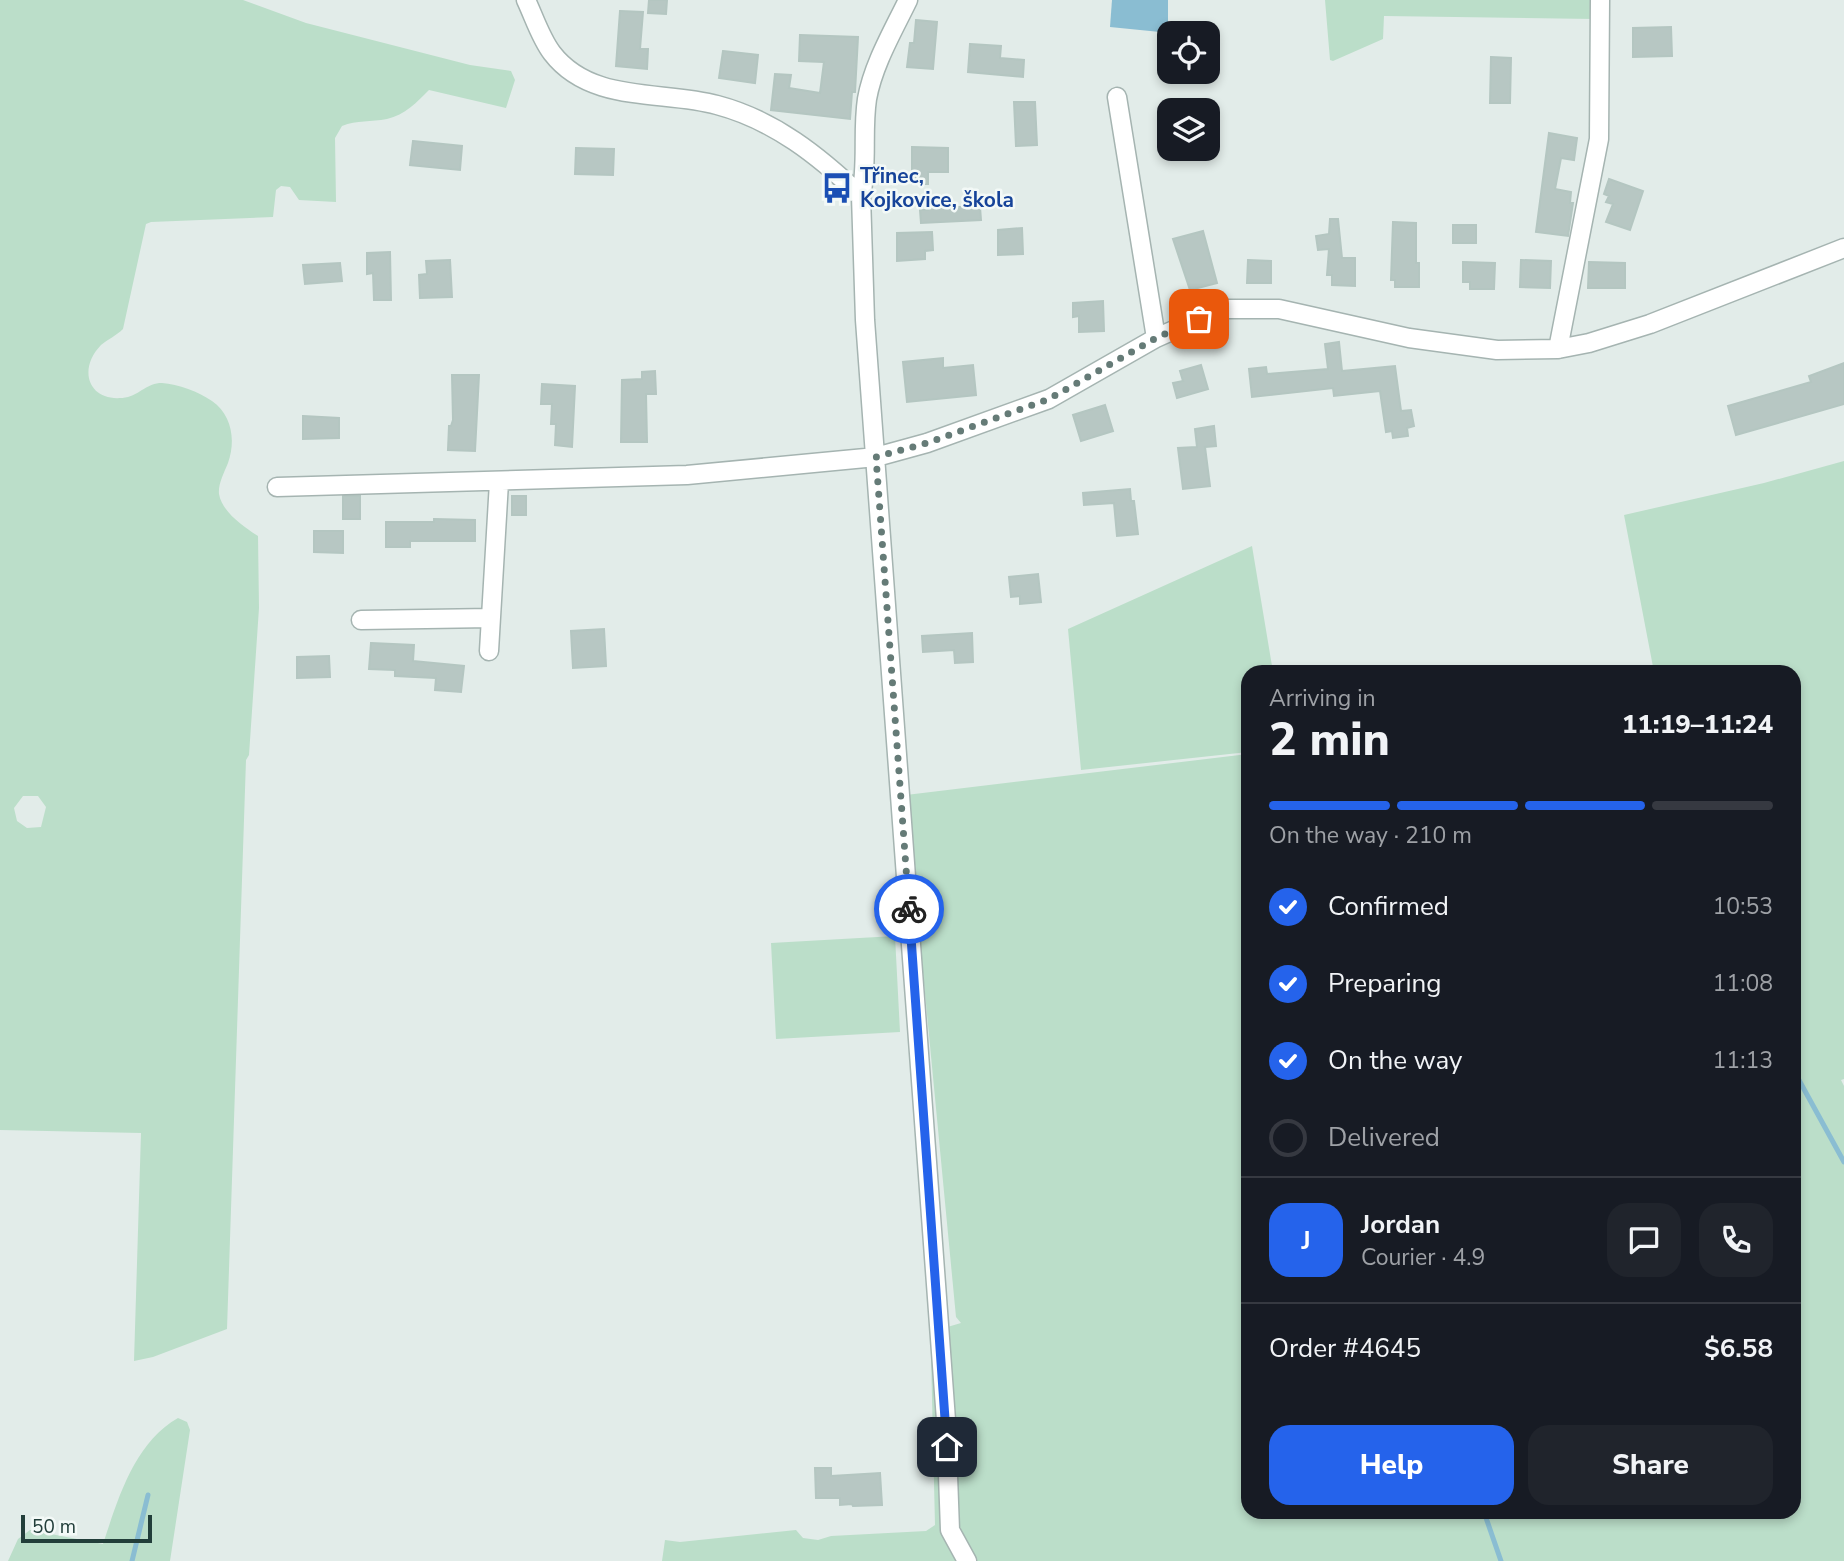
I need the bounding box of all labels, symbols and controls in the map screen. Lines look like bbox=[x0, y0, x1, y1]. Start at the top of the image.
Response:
map controls bbox=[1157, 21, 1220, 161]
button: locate bbox=[1157, 21, 1220, 84]
button: layers bbox=[1157, 98, 1220, 161]
place label: Třinec, Kojkovice, škola bbox=[860, 162, 1014, 214]
bus stop icon: Třinec, Kojkovice, škola bbox=[820, 171, 854, 205]
pin bbox=[1169, 289, 1229, 349]
icon: bag bbox=[1180, 300, 1218, 338]
text: Arriving in bbox=[1269, 683, 1376, 714]
text: 11:19–11:24 bbox=[1622, 707, 1773, 742]
text: 2 min bbox=[1269, 708, 1390, 771]
text: On the way · 210 m bbox=[1269, 820, 1472, 851]
courier bbox=[874, 874, 944, 944]
icon: check bbox=[1269, 888, 1307, 926]
text: Confirmed bbox=[1328, 889, 1449, 924]
icon: bike bbox=[890, 890, 928, 928]
text: 10:53 bbox=[1713, 891, 1773, 922]
icon: check bbox=[1269, 965, 1307, 1003]
text: Preparing bbox=[1328, 966, 1441, 1001]
text: 11:08 bbox=[1713, 968, 1773, 999]
icon: check bbox=[1269, 1042, 1307, 1080]
text: On the way bbox=[1328, 1043, 1462, 1078]
text: 11:13 bbox=[1713, 1045, 1773, 1076]
text: Delivered bbox=[1328, 1120, 1440, 1155]
button: chat bbox=[1607, 1203, 1681, 1277]
button: phone bbox=[1699, 1203, 1773, 1277]
text: Jordan bbox=[1361, 1207, 1440, 1242]
text: J bbox=[1301, 1223, 1311, 1258]
text: Courier · 4.9 bbox=[1361, 1242, 1485, 1273]
text: Order #4645 bbox=[1269, 1331, 1421, 1366]
text: $6.58 bbox=[1704, 1331, 1773, 1366]
pin bbox=[917, 1417, 977, 1477]
button: Help bbox=[1269, 1425, 1514, 1505]
button: Share bbox=[1528, 1425, 1773, 1505]
icon: home bbox=[928, 1428, 966, 1466]
scale bar bbox=[21, 1512, 152, 1544]
text: 50 m bbox=[32, 1514, 76, 1540]

